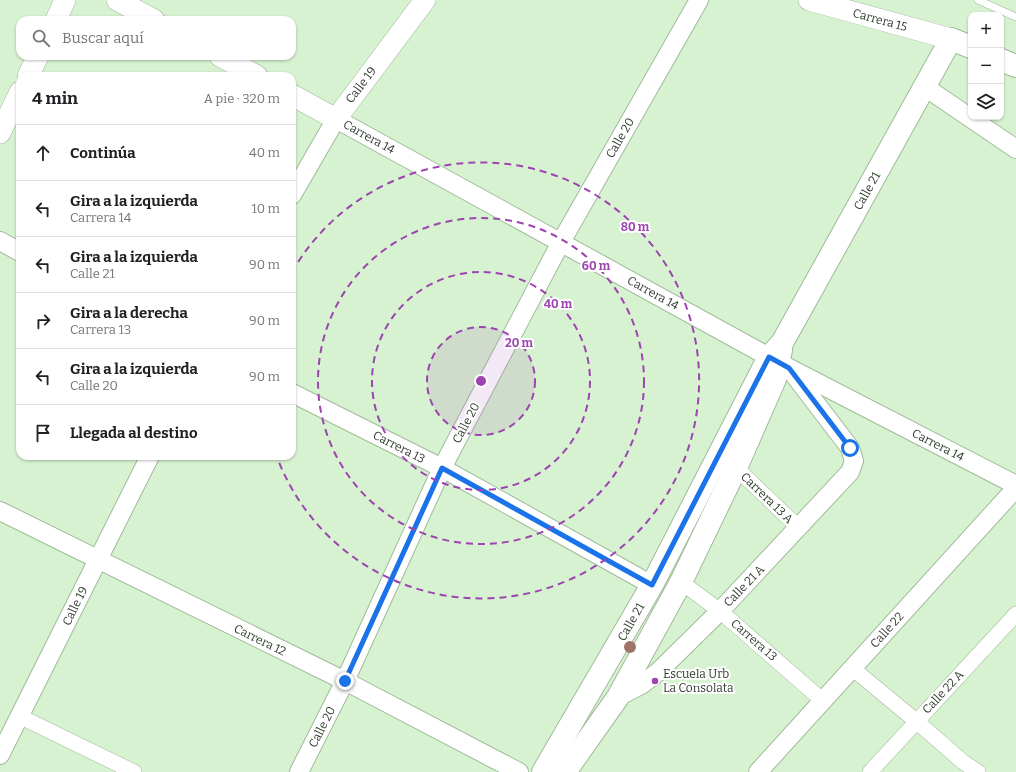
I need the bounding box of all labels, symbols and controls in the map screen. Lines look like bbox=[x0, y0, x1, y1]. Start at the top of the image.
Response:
street label: Carrera 15 bbox=[851, 6, 909, 34]
map controls bbox=[968, 12, 1004, 120]
button: + bbox=[968, 12, 1004, 48]
search box bbox=[16, 16, 296, 60]
icon: search bbox=[30, 27, 52, 49]
text: Buscar aquí bbox=[62, 29, 144, 47]
button: − bbox=[968, 48, 1004, 84]
street label: Calle 19 bbox=[343, 64, 379, 106]
button: layers bbox=[968, 84, 1004, 120]
text: 4 min bbox=[32, 88, 78, 109]
text: A pie · 320 m bbox=[204, 91, 280, 106]
street label: Calle 20 bbox=[603, 115, 637, 161]
street label: Carrera 14 bbox=[341, 117, 397, 157]
icon: ahead bbox=[32, 142, 54, 164]
text: Continúa bbox=[70, 144, 136, 162]
text: 40 m bbox=[249, 145, 280, 160]
street label: Calle 21 bbox=[851, 169, 883, 212]
text: Gira a la izquierda bbox=[70, 192, 198, 210]
icon: left bbox=[32, 198, 54, 220]
text: 10 m bbox=[251, 201, 280, 216]
text: Carrera 14 bbox=[70, 210, 131, 225]
text: 80 m bbox=[621, 220, 650, 234]
text: Gira a la izquierda bbox=[70, 248, 198, 266]
icon: left bbox=[32, 254, 54, 276]
text: 90 m bbox=[249, 257, 280, 272]
text: 60 m bbox=[582, 259, 611, 273]
text: Calle 21 bbox=[70, 266, 115, 281]
street label: Carrera 14 bbox=[625, 273, 681, 313]
text: 40 m bbox=[544, 297, 573, 311]
text: Gira a la derecha bbox=[70, 304, 188, 322]
icon: right bbox=[32, 310, 54, 332]
text: 90 m bbox=[249, 313, 280, 328]
text: Carrera 13 bbox=[70, 322, 131, 337]
text: 20 m bbox=[505, 336, 534, 350]
text: Gira a la izquierda bbox=[70, 360, 198, 378]
icon: left bbox=[32, 366, 54, 388]
text: 90 m bbox=[249, 369, 280, 384]
centre of rings bbox=[474, 374, 488, 388]
text: Calle 20 bbox=[70, 378, 118, 393]
street label: Calle 20 bbox=[449, 400, 483, 446]
icon: arrive bbox=[32, 422, 54, 444]
text: Llegada al destino bbox=[70, 424, 198, 442]
street label: Carrera 14 bbox=[910, 426, 966, 464]
street label: Carrera 13 bbox=[371, 428, 427, 466]
route start bbox=[841, 439, 859, 457]
street label: Carrera 13 A bbox=[738, 470, 796, 527]
street label: Calle 21 A bbox=[721, 562, 768, 610]
street label: Calle 19 bbox=[60, 584, 90, 628]
street label: Calle 21 bbox=[615, 600, 647, 643]
street label: Calle 22 bbox=[867, 609, 907, 651]
street label: Carrera 13 bbox=[728, 616, 780, 664]
street label: Carrera 12 bbox=[232, 621, 288, 659]
place label: Escuela Urb La Consolata bbox=[663, 667, 734, 695]
street label: Calle 22 A bbox=[919, 667, 967, 716]
route end bbox=[336, 672, 354, 690]
marker: Escuela Urb La Consolata bbox=[650, 676, 660, 686]
street label: Calle 20 bbox=[306, 704, 338, 750]

